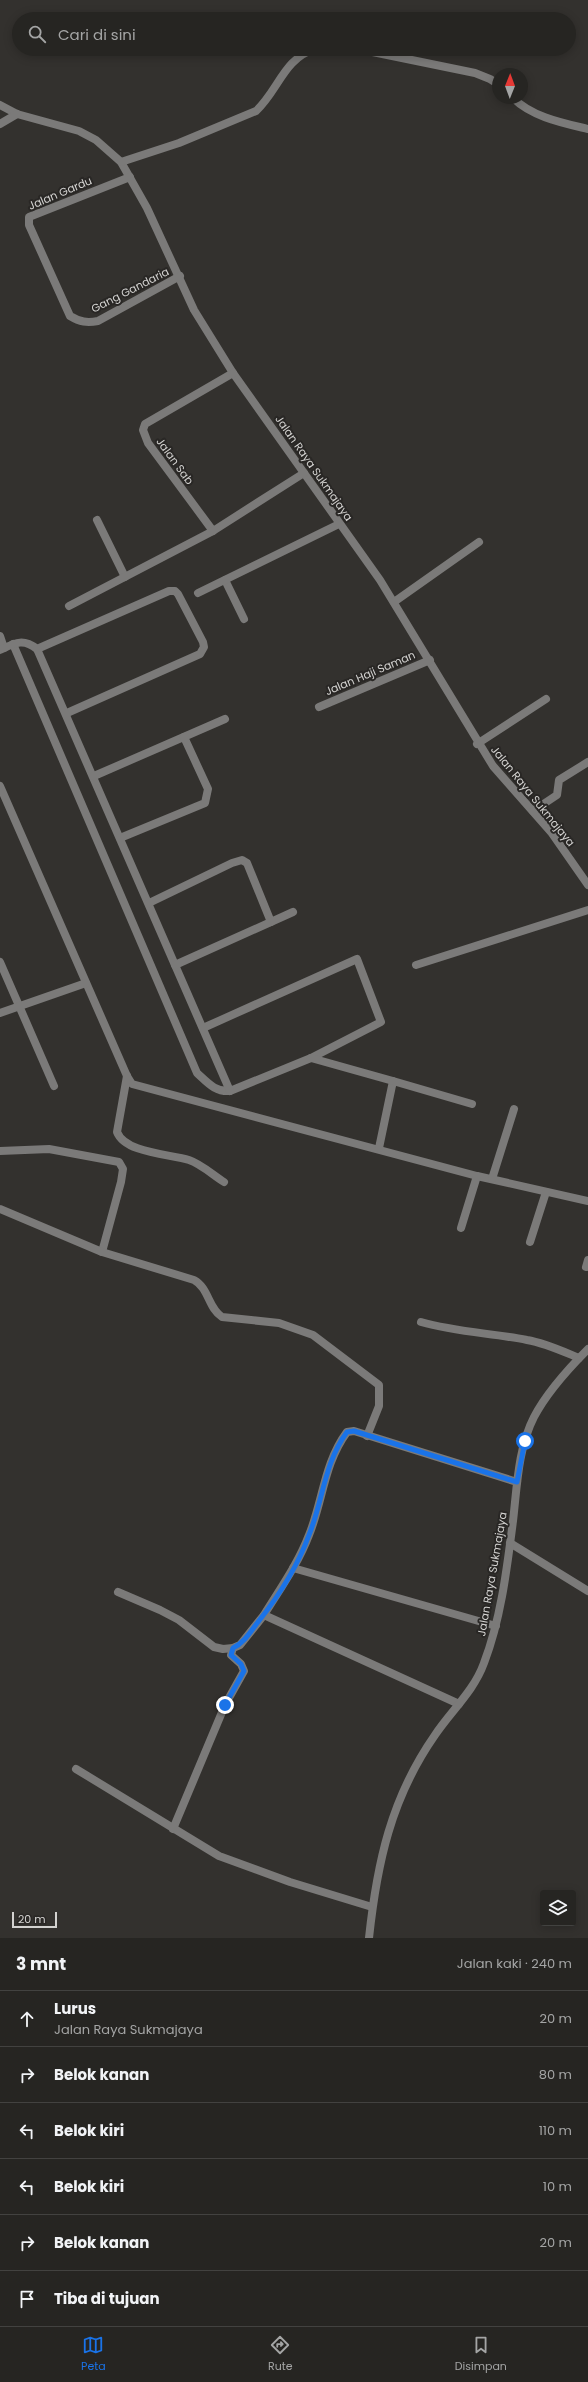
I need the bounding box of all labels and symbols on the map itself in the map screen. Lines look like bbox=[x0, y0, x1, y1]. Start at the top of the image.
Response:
north arrow bbox=[492, 68, 528, 104]
street label: Jalan Gardu bbox=[26, 172, 94, 214]
street label: Gang Gandaria bbox=[88, 263, 172, 317]
street label: Jalan Raya Sukmajaya bbox=[271, 412, 357, 524]
street label: Jalan Sab bbox=[152, 434, 198, 488]
street label: Jalan Haji Saman bbox=[322, 647, 418, 699]
street label: Jalan Raya Sukmajaya bbox=[487, 742, 579, 850]
route start bbox=[516, 1432, 534, 1450]
street label: Jalan Raya Sukmajaya bbox=[473, 1511, 511, 1637]
route end bbox=[216, 1696, 234, 1714]
scale bar bbox=[12, 1910, 57, 1929]

